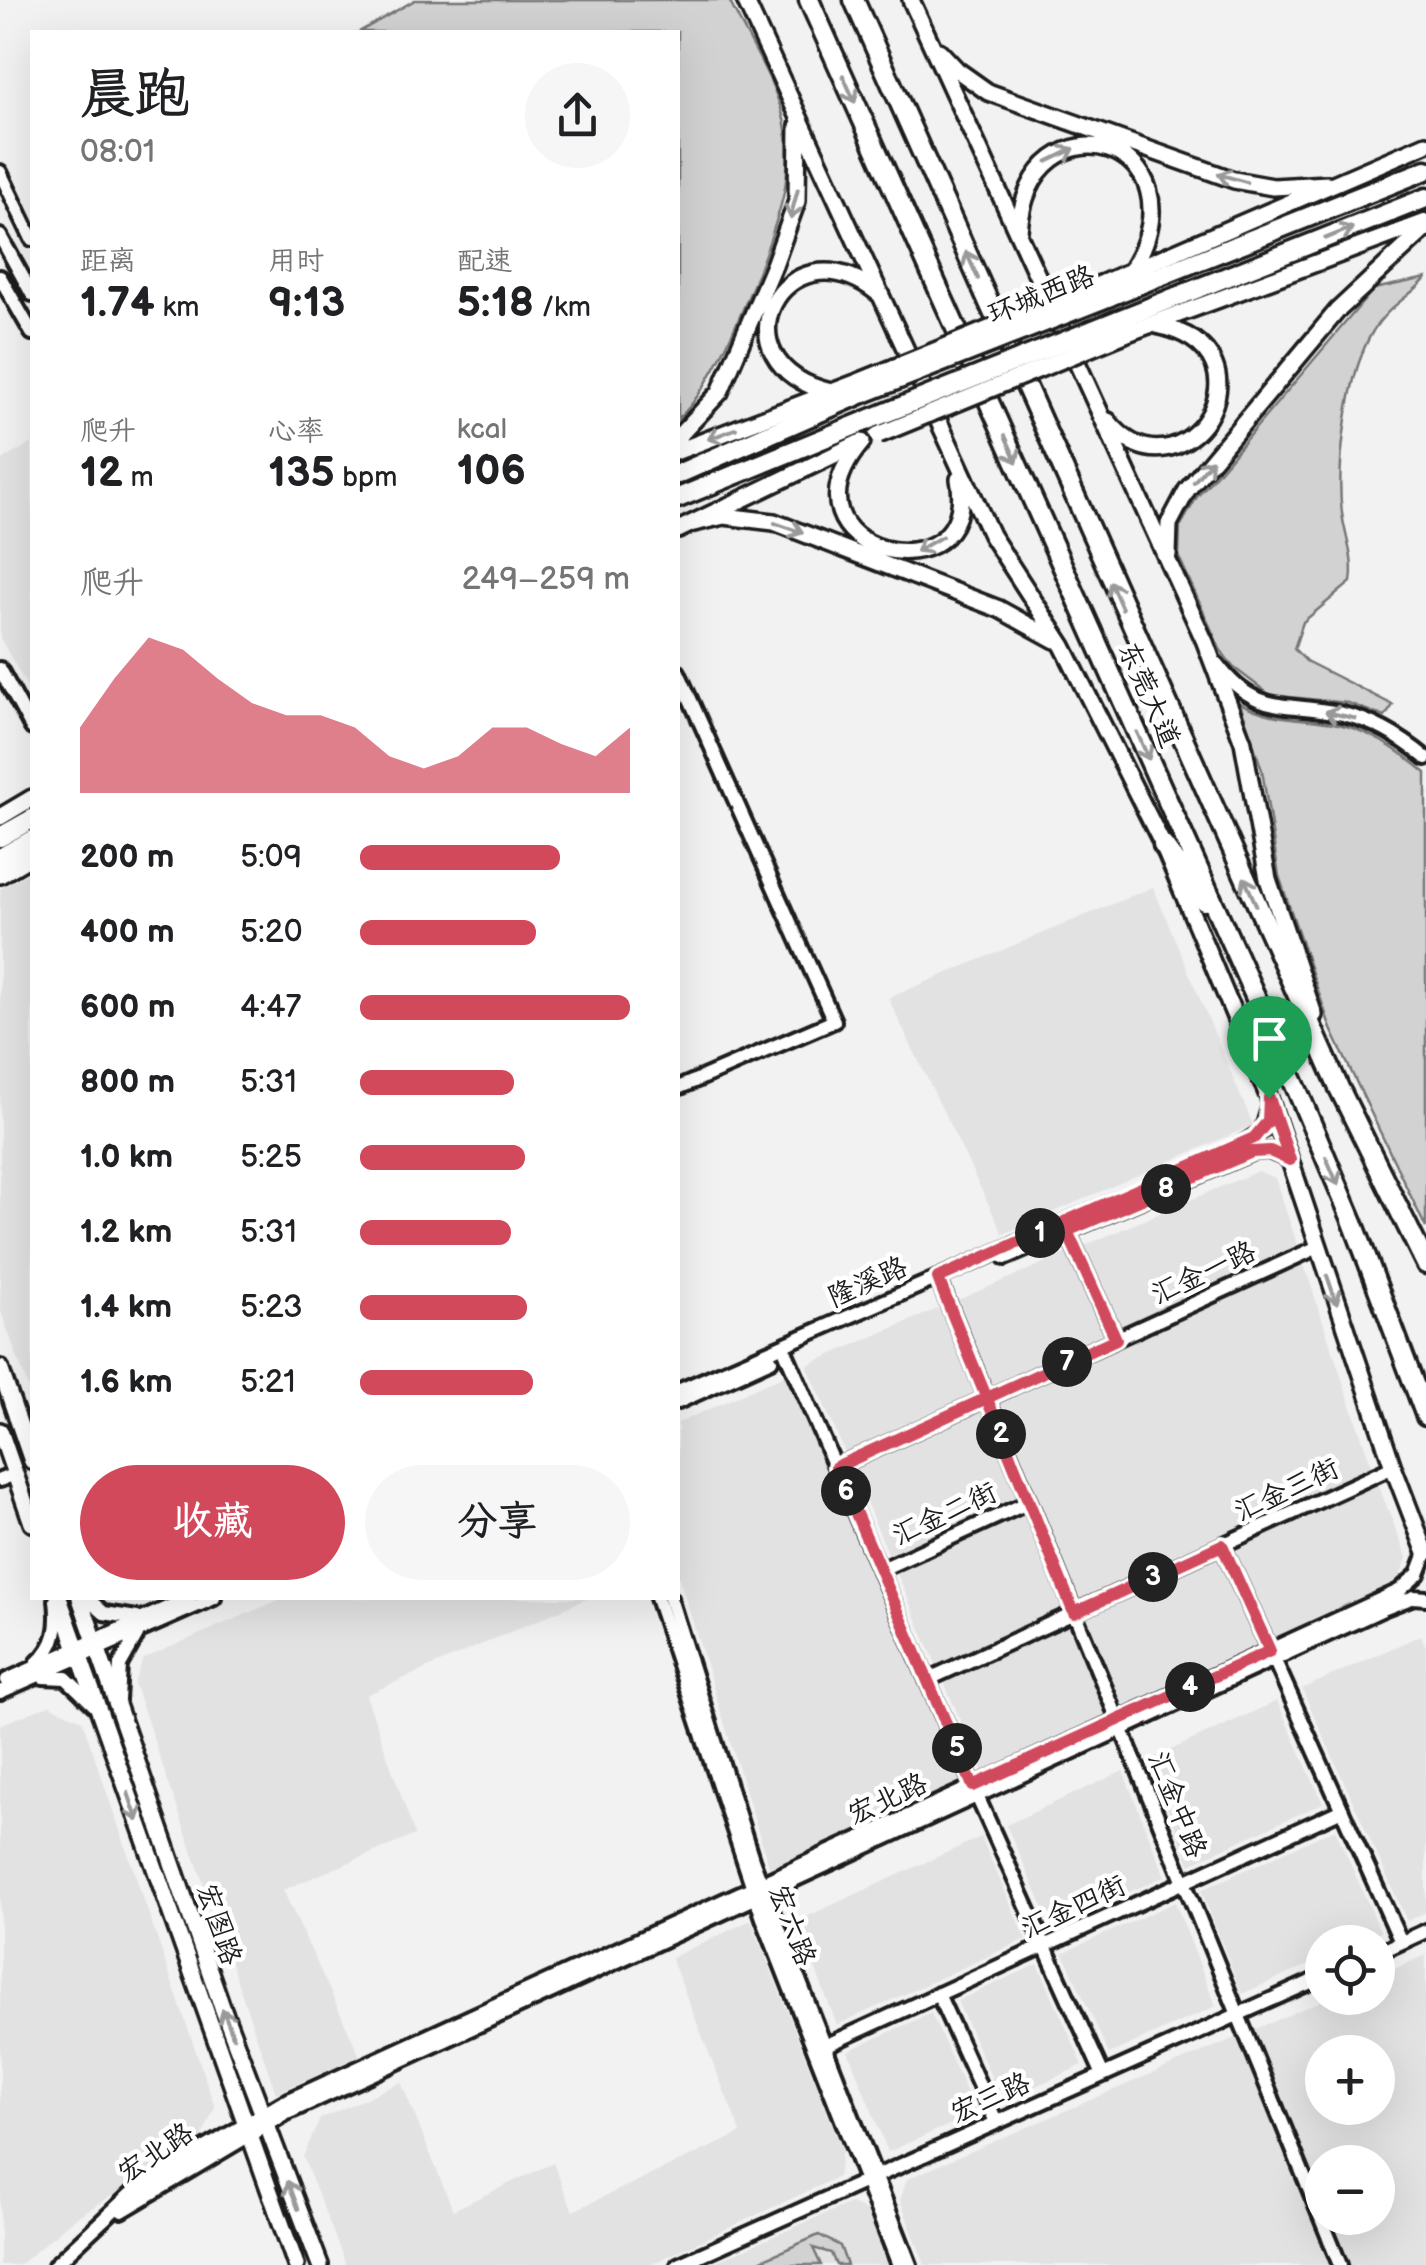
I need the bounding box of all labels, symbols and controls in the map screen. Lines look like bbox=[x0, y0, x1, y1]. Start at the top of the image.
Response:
text: 晨跑 bbox=[80, 62, 190, 129]
button: share bbox=[525, 63, 630, 168]
one-way arrow bbox=[841, 73, 859, 104]
text: 08:01 bbox=[80, 133, 155, 172]
one-way arrow bbox=[1046, 144, 1075, 163]
one-way arrow bbox=[1217, 168, 1248, 186]
one-way arrow bbox=[784, 187, 803, 219]
one-way arrow bbox=[1323, 222, 1353, 240]
text: 距离 bbox=[80, 245, 136, 278]
text: 用时 bbox=[268, 245, 324, 278]
text: 配速 bbox=[457, 245, 513, 278]
one-way arrow bbox=[962, 250, 980, 281]
street label: 环城西路 bbox=[983, 259, 1100, 332]
text: 1.74 bbox=[80, 278, 155, 329]
text: 9:13 bbox=[268, 278, 345, 329]
text: 5:18 bbox=[457, 278, 534, 329]
text: km bbox=[155, 291, 199, 324]
text: /km bbox=[534, 291, 591, 324]
text: kcal bbox=[457, 413, 507, 446]
text: 爬升 bbox=[80, 415, 136, 448]
text: 心率 bbox=[268, 415, 324, 448]
one-way arrow bbox=[707, 426, 737, 444]
one-way arrow bbox=[1003, 433, 1021, 464]
text: 106 bbox=[457, 446, 526, 497]
text: 12 bbox=[80, 448, 123, 499]
text: 135 bbox=[268, 448, 335, 499]
one-way arrow bbox=[1192, 459, 1214, 485]
text: m bbox=[123, 461, 154, 494]
text: bpm bbox=[335, 461, 398, 494]
one-way arrow bbox=[773, 520, 805, 538]
one-way arrow bbox=[915, 534, 944, 554]
text: 249–259 m bbox=[462, 560, 630, 599]
text: 爬升 bbox=[80, 564, 144, 603]
one-way arrow bbox=[1106, 580, 1124, 611]
street label: 东莞大道 bbox=[1111, 637, 1186, 752]
one-way arrow bbox=[1325, 705, 1357, 723]
one-way arrow bbox=[1135, 730, 1153, 761]
text: 200 m bbox=[80, 838, 174, 877]
text: 5:09 bbox=[240, 838, 302, 877]
one-way arrow bbox=[1240, 876, 1258, 907]
text: 400 m bbox=[80, 913, 175, 952]
text: 5:20 bbox=[240, 913, 303, 952]
text: 600 m bbox=[80, 988, 175, 1027]
text: 4:47 bbox=[240, 988, 301, 1027]
pin bbox=[1227, 996, 1312, 1099]
icon: arrive bbox=[1242, 1011, 1297, 1066]
text: 800 m bbox=[80, 1063, 175, 1102]
text: 5:31 bbox=[240, 1063, 297, 1102]
text: 1.0 km bbox=[80, 1138, 173, 1177]
text: 5:25 bbox=[240, 1138, 302, 1177]
one-way arrow bbox=[1324, 1155, 1342, 1186]
pin: 8 bbox=[1141, 1164, 1191, 1214]
text: 8 bbox=[1158, 1172, 1174, 1205]
pin: 1 bbox=[1015, 1208, 1065, 1258]
text: 1.2 km bbox=[80, 1213, 172, 1252]
text: 5:31 bbox=[240, 1213, 297, 1252]
text: 1 bbox=[1034, 1216, 1046, 1249]
street label: 汇金一路 bbox=[1146, 1235, 1261, 1312]
street label: 隆溪路 bbox=[823, 1250, 913, 1315]
one-way arrow bbox=[1325, 1274, 1343, 1305]
text: 1.4 km bbox=[80, 1288, 172, 1327]
text: 5:23 bbox=[240, 1288, 303, 1327]
pin: 7 bbox=[1042, 1337, 1092, 1387]
text: 7 bbox=[1059, 1345, 1075, 1378]
text: 1.6 km bbox=[80, 1363, 173, 1402]
text: 5:21 bbox=[240, 1363, 296, 1402]
pin: 2 bbox=[976, 1409, 1026, 1459]
text: 2 bbox=[993, 1417, 1009, 1450]
street label: 汇金三街 bbox=[1229, 1452, 1344, 1529]
button: 收藏 bbox=[80, 1465, 345, 1580]
button: 分享 bbox=[365, 1465, 630, 1580]
pin: 6 bbox=[821, 1466, 871, 1516]
text: 6 bbox=[838, 1474, 854, 1507]
street label: 汇金二街 bbox=[887, 1476, 1002, 1553]
pin: 3 bbox=[1128, 1552, 1178, 1602]
text: 3 bbox=[1145, 1560, 1161, 1593]
pin: 4 bbox=[1165, 1662, 1215, 1712]
text: 4 bbox=[1182, 1670, 1198, 1703]
pin: 5 bbox=[932, 1723, 982, 1773]
text: 5 bbox=[949, 1731, 965, 1764]
street label: 汇金中路 bbox=[1140, 1746, 1213, 1863]
street label: 宏北路 bbox=[843, 1767, 933, 1832]
one-way arrow bbox=[125, 1790, 143, 1822]
street label: 汇金四街 bbox=[1016, 1869, 1131, 1946]
street label: 宏图路 bbox=[189, 1879, 248, 1970]
street label: 宏六路 bbox=[761, 1880, 822, 1971]
map controls bbox=[1305, 1925, 1395, 2235]
button: locate bbox=[1305, 1925, 1395, 2015]
one-way arrow bbox=[218, 2008, 236, 2039]
button: + bbox=[1305, 2035, 1395, 2125]
street label: 宏三路 bbox=[946, 2066, 1036, 2131]
street label: 宏北路 bbox=[112, 2116, 200, 2190]
button: − bbox=[1305, 2145, 1395, 2235]
one-way arrow bbox=[283, 2180, 301, 2211]

